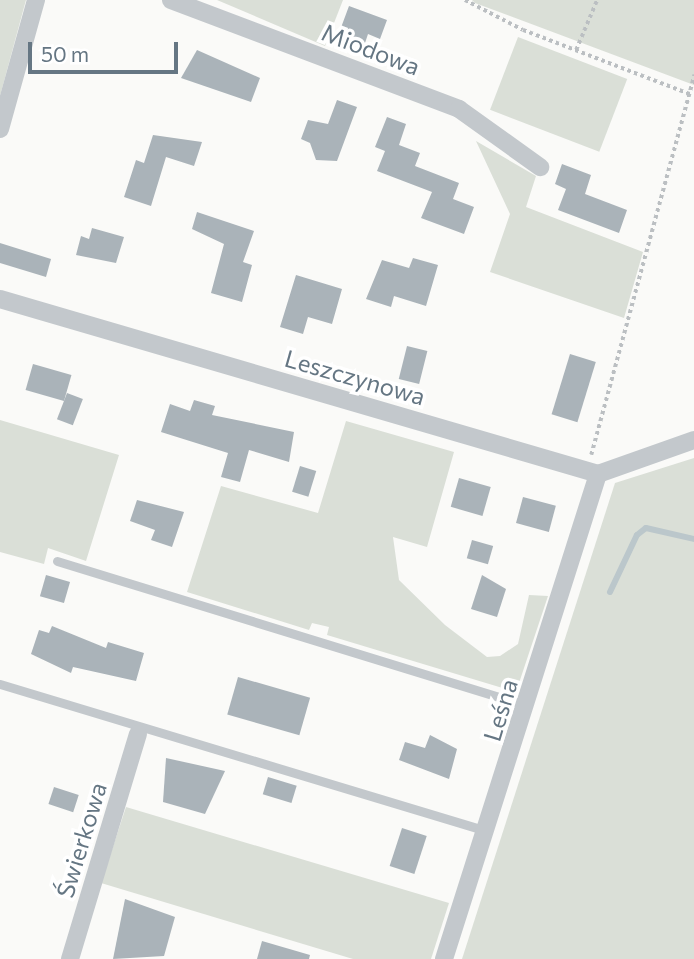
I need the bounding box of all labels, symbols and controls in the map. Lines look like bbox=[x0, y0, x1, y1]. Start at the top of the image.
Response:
street label: Miodowa bbox=[318, 17, 424, 81]
scale bar bbox=[32, 28, 182, 72]
text: 50 m bbox=[41, 41, 89, 66]
street label: Leszczynowa bbox=[282, 343, 428, 411]
street label: Leśna bbox=[477, 675, 523, 745]
street label: Świerkowa bbox=[50, 779, 112, 901]

